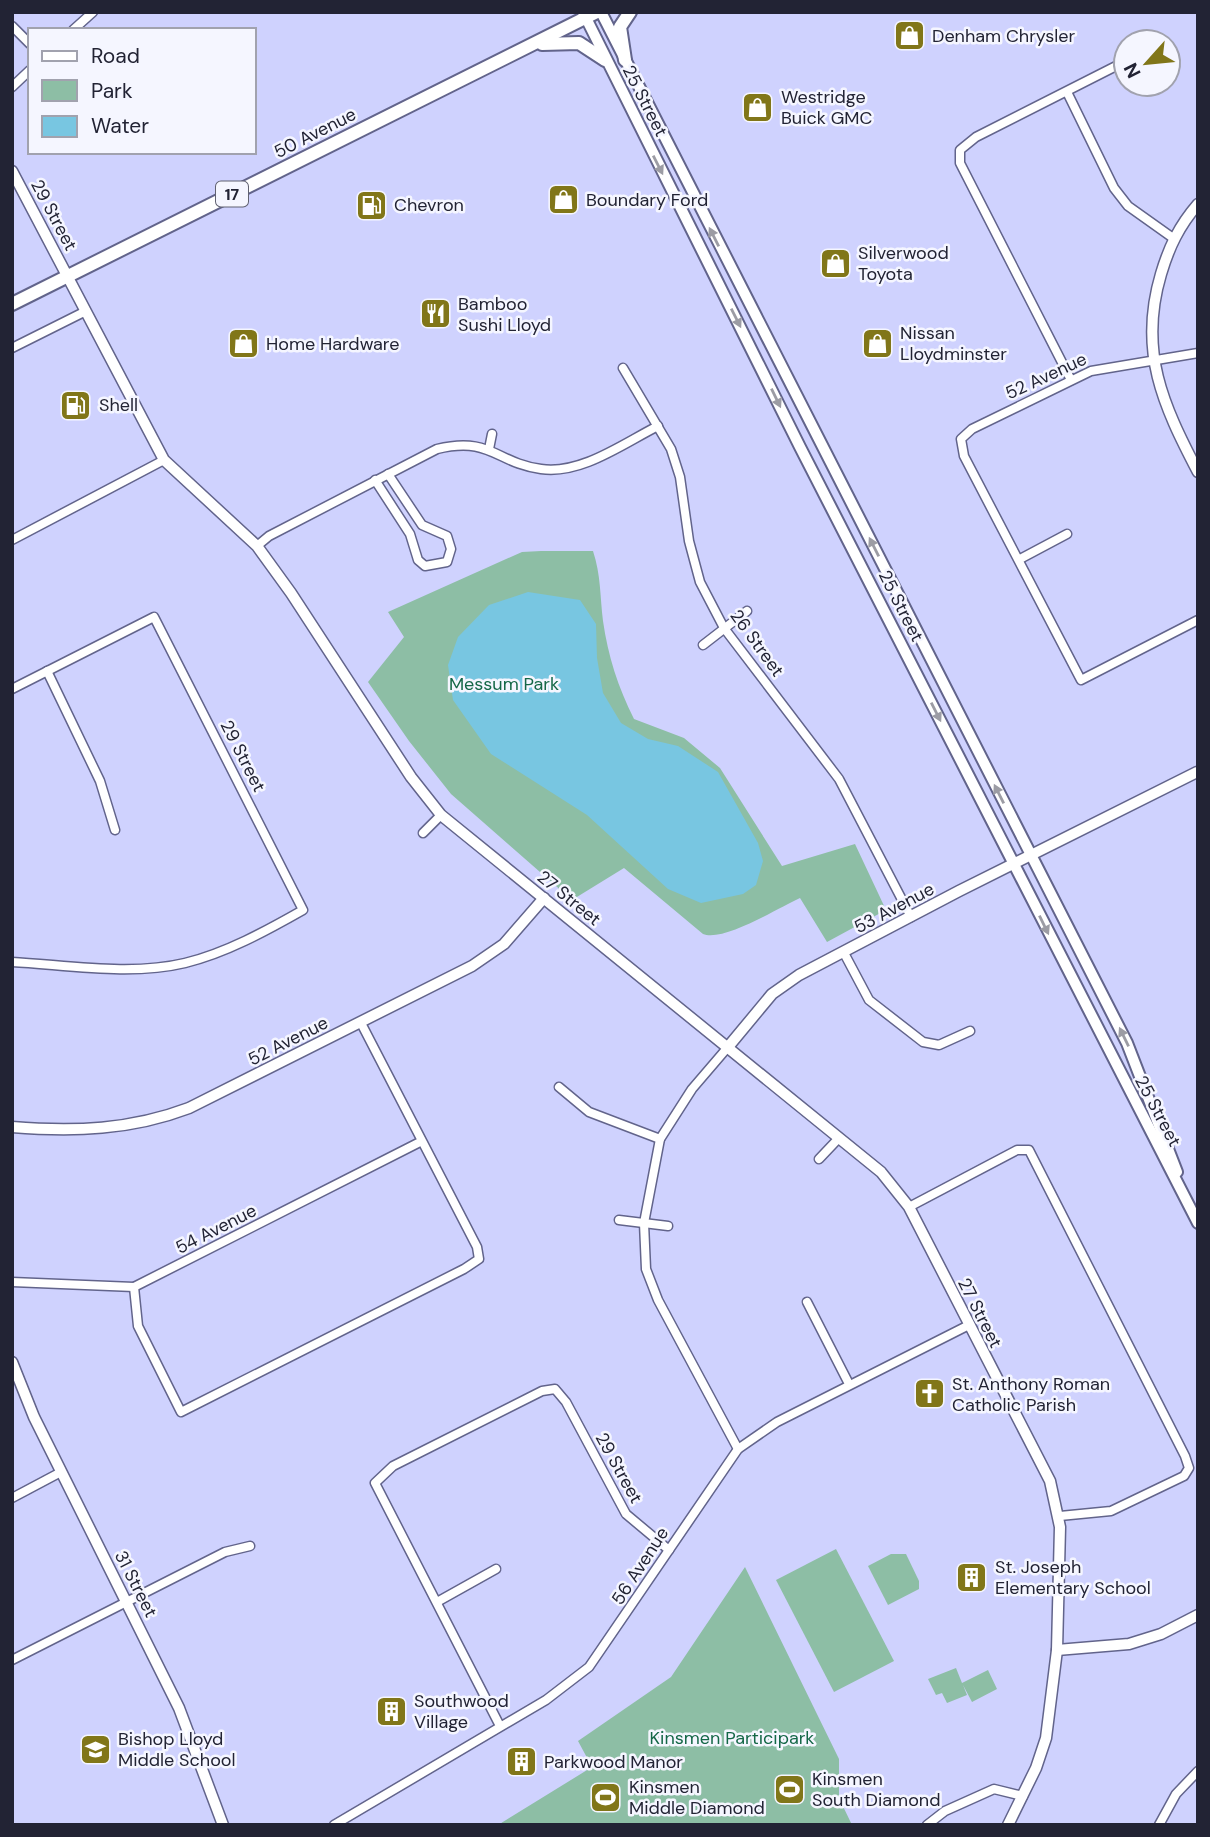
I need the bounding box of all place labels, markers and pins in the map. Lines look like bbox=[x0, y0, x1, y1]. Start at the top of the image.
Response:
shop icon: Denham Chrysler bbox=[892, 19, 926, 53]
place label: Denham Chrysler bbox=[932, 24, 1076, 48]
place label: Westridge Buick GMC bbox=[781, 85, 872, 130]
shop icon: Westridge Buick GMC bbox=[741, 90, 775, 124]
shop icon: Boundary Ford bbox=[546, 183, 580, 217]
fuel station icon: Chevron bbox=[354, 188, 388, 222]
place label: Boundary Ford bbox=[586, 188, 708, 212]
place label: Chevron bbox=[394, 193, 464, 217]
place label: Silverwood Toyota bbox=[858, 241, 949, 286]
shop icon: Silverwood Toyota bbox=[818, 246, 852, 280]
place label: Bamboo Sushi Lloyd bbox=[458, 292, 551, 337]
restaurant icon: Bamboo Sushi Lloyd bbox=[418, 297, 452, 331]
place label: Nissan Lloydminster bbox=[900, 321, 1007, 366]
shop icon: Nissan Lloydminster bbox=[860, 326, 894, 360]
shop icon: Home Hardware bbox=[226, 327, 260, 361]
place label: Home Hardware bbox=[266, 332, 399, 356]
fuel station icon: Shell bbox=[59, 388, 93, 422]
place label: Shell bbox=[99, 393, 138, 417]
place label: St. Anthony Roman Catholic Parish bbox=[952, 1372, 1110, 1417]
church icon: St. Anthony Roman Catholic Parish bbox=[912, 1377, 946, 1411]
place label: St. Joseph Elementary School bbox=[995, 1555, 1151, 1600]
building icon: St. Joseph Elementary School bbox=[955, 1560, 989, 1594]
place label: Southwood Village bbox=[414, 1689, 509, 1734]
building icon: Southwood Village bbox=[374, 1694, 408, 1728]
place label: Bishop Lloyd Middle School bbox=[118, 1727, 236, 1772]
school or university icon: Bishop Lloyd Middle School bbox=[78, 1732, 112, 1766]
building icon: Parkwood Manor bbox=[504, 1745, 538, 1779]
place label: Parkwood Manor bbox=[544, 1750, 683, 1774]
place label: Kinsmen South Diamond bbox=[812, 1767, 940, 1812]
sports icon: Kinsmen South Diamond bbox=[772, 1772, 806, 1806]
place label: Kinsmen Middle Diamond bbox=[629, 1775, 765, 1820]
sports icon: Kinsmen Middle Diamond bbox=[589, 1780, 623, 1814]

